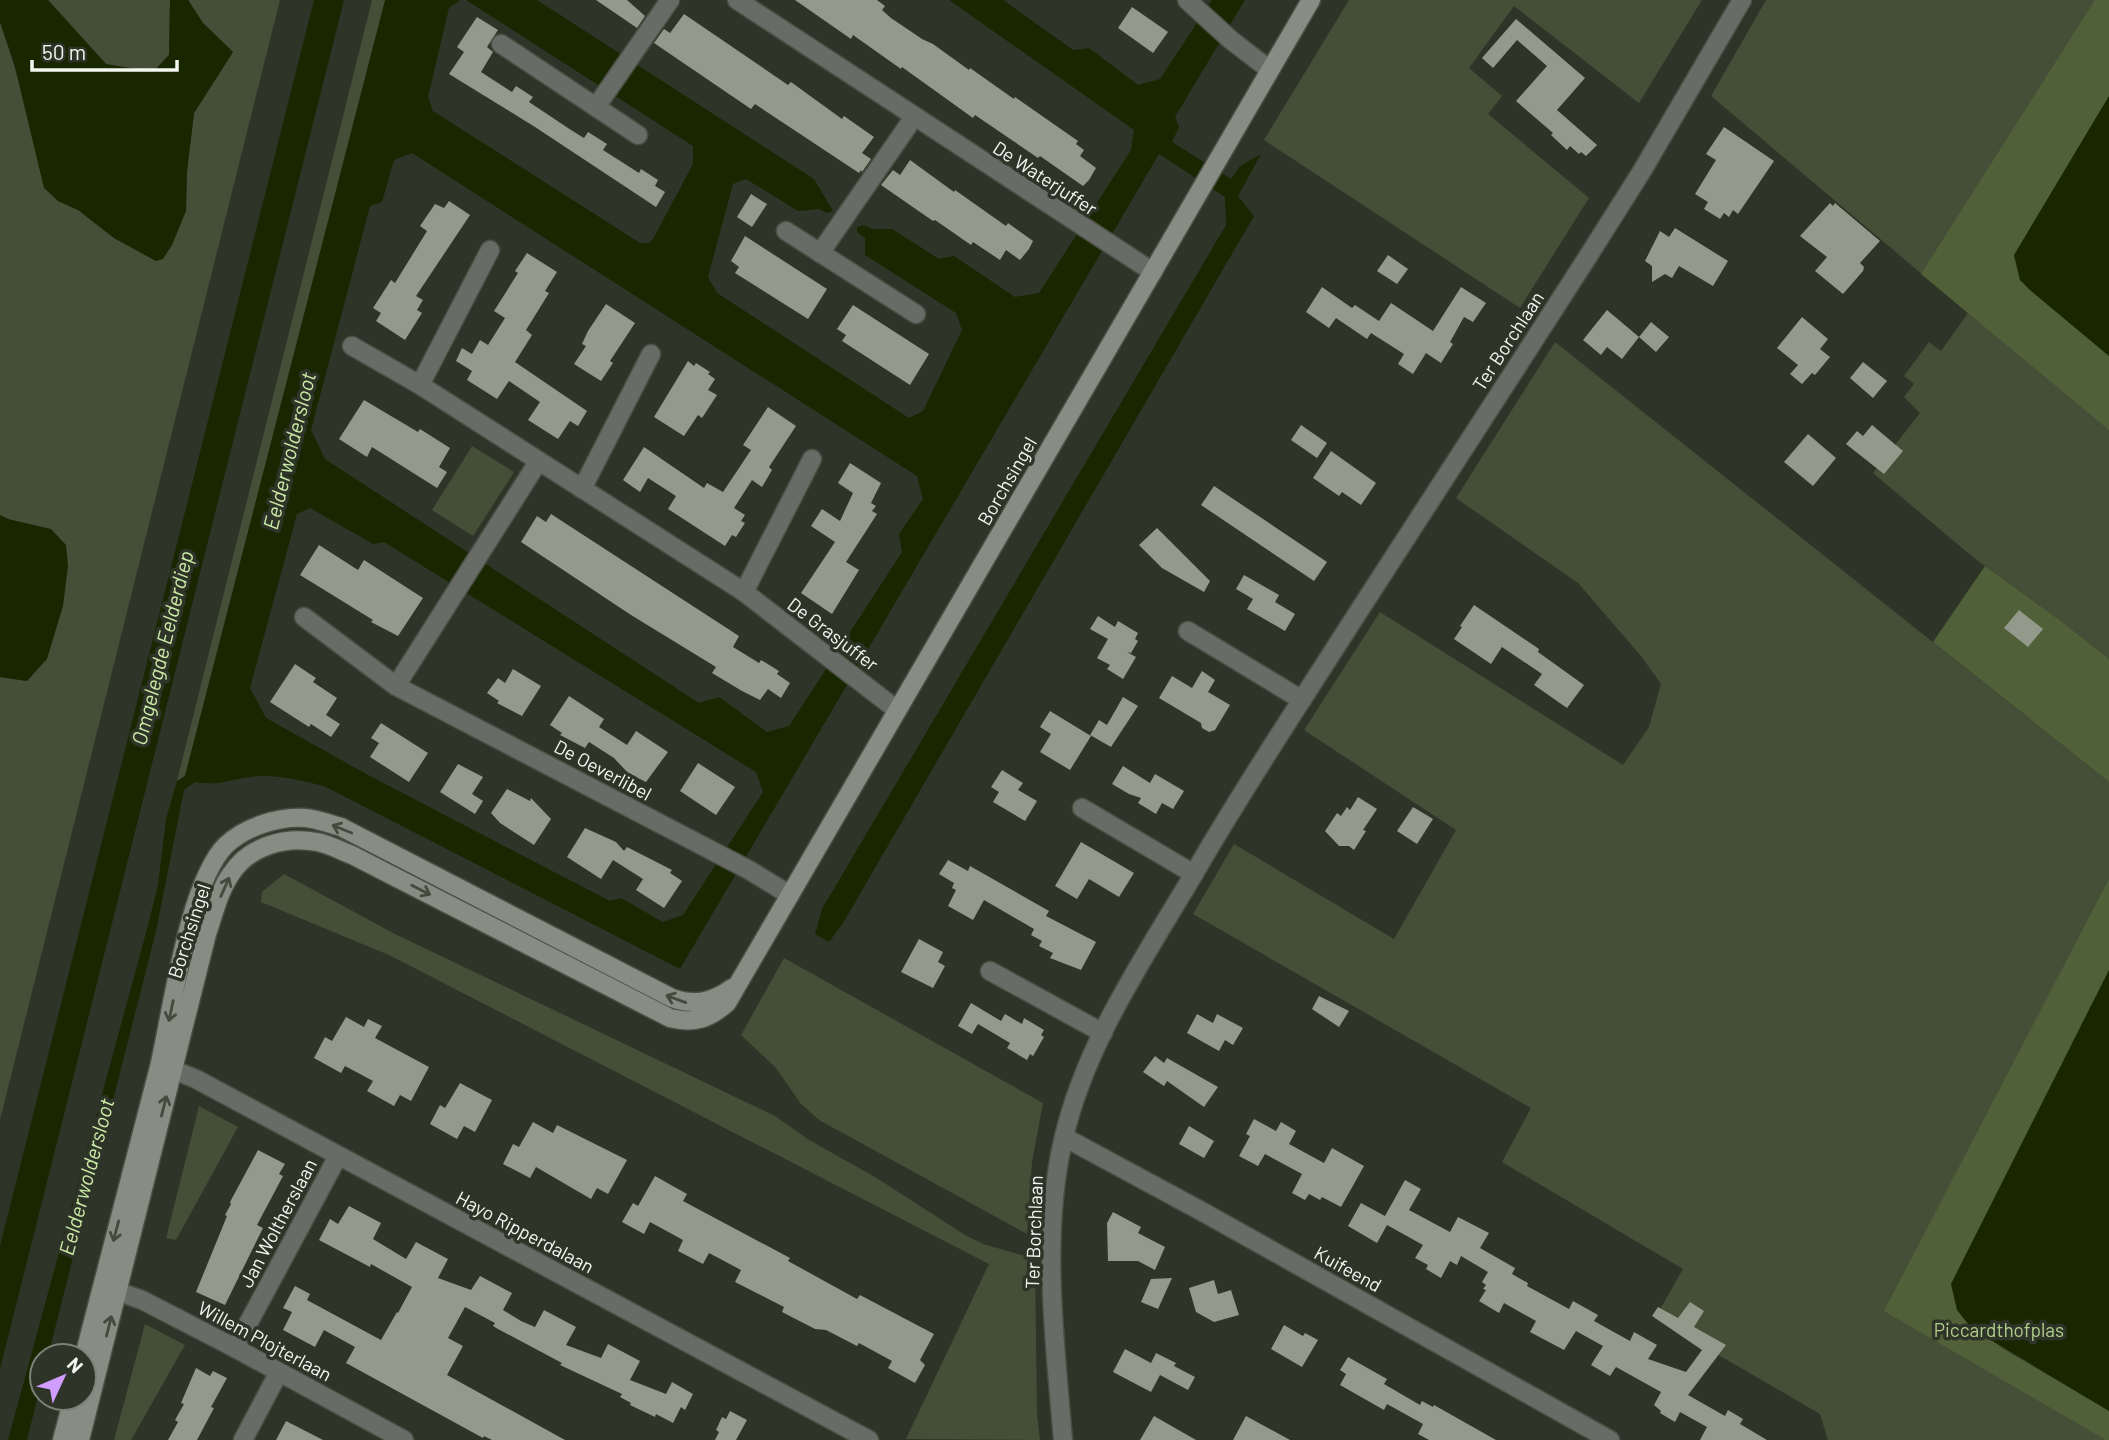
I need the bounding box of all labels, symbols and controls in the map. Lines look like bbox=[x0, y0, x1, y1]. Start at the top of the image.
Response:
scale bar bbox=[32, 28, 177, 72]
text: 50 m bbox=[42, 39, 86, 64]
street label: De Waterjuffer bbox=[989, 135, 1102, 220]
street label: Ter Borchlaan bbox=[1467, 287, 1548, 395]
water label: Eelderwoldersloot bbox=[257, 369, 320, 532]
street label: Borchsingel bbox=[972, 433, 1041, 529]
water label: Omgelegde Eelderdiep bbox=[125, 548, 198, 747]
street label: De Grasjuffer bbox=[783, 592, 883, 675]
street label: De Oeverlibel bbox=[551, 734, 656, 805]
one-way arrow bbox=[332, 821, 354, 834]
one-way arrow bbox=[219, 877, 232, 898]
street label: Borchsingel bbox=[162, 881, 215, 981]
one-way arrow bbox=[410, 884, 431, 898]
one-way arrow bbox=[665, 992, 687, 1004]
one-way arrow bbox=[164, 999, 177, 1022]
water label: Eelderwoldersloot bbox=[53, 1095, 119, 1258]
one-way arrow bbox=[158, 1095, 171, 1118]
street label: Jan Woltherslaan bbox=[234, 1155, 321, 1291]
street label: Ter Borchlaan bbox=[1020, 1175, 1047, 1289]
street label: Hayo Ripperdalaan bbox=[452, 1185, 598, 1278]
one-way arrow bbox=[109, 1219, 122, 1242]
street label: Kuifeend bbox=[1311, 1241, 1386, 1296]
street label: Willem Plojterlaan bbox=[194, 1296, 336, 1386]
one-way arrow bbox=[103, 1316, 116, 1338]
park label: Piccardthofplas bbox=[1934, 1318, 2064, 1341]
north arrow bbox=[28, 1342, 98, 1412]
text: N bbox=[63, 1352, 88, 1377]

